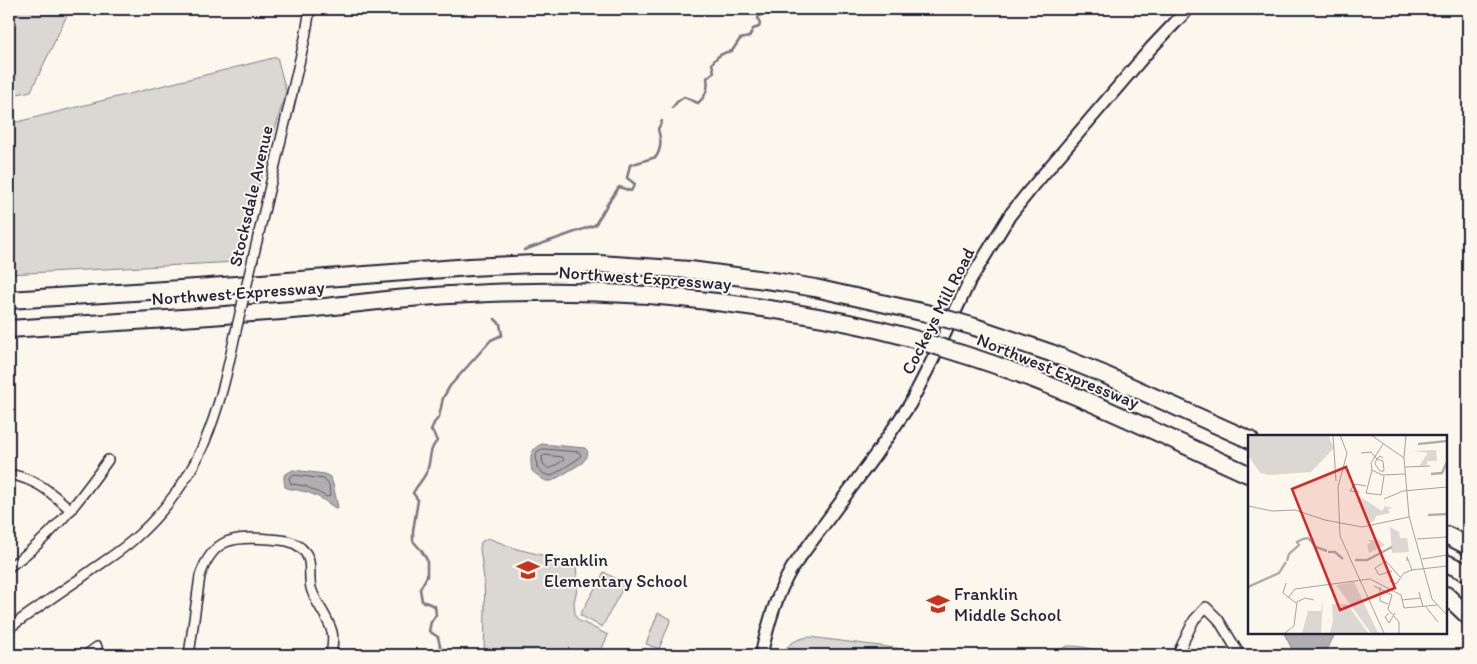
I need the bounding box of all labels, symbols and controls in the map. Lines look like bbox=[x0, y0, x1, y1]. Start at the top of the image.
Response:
street label: Stocksdale Avenue bbox=[224, 123, 278, 269]
street label: Cockeys Mill Road bbox=[896, 244, 980, 378]
street label: Northwest Expressway bbox=[558, 261, 733, 295]
street label: Northwest Expressway bbox=[151, 276, 326, 310]
street label: Northwest Expressway bbox=[974, 328, 1143, 414]
inset map bbox=[1248, 435, 1447, 634]
place label: Franklin Elementary School bbox=[544, 549, 688, 592]
school or university icon: Franklin Elementary School bbox=[515, 557, 541, 583]
place label: Franklin Middle School bbox=[954, 583, 1061, 626]
school or university icon: Franklin Middle School bbox=[925, 591, 951, 617]

